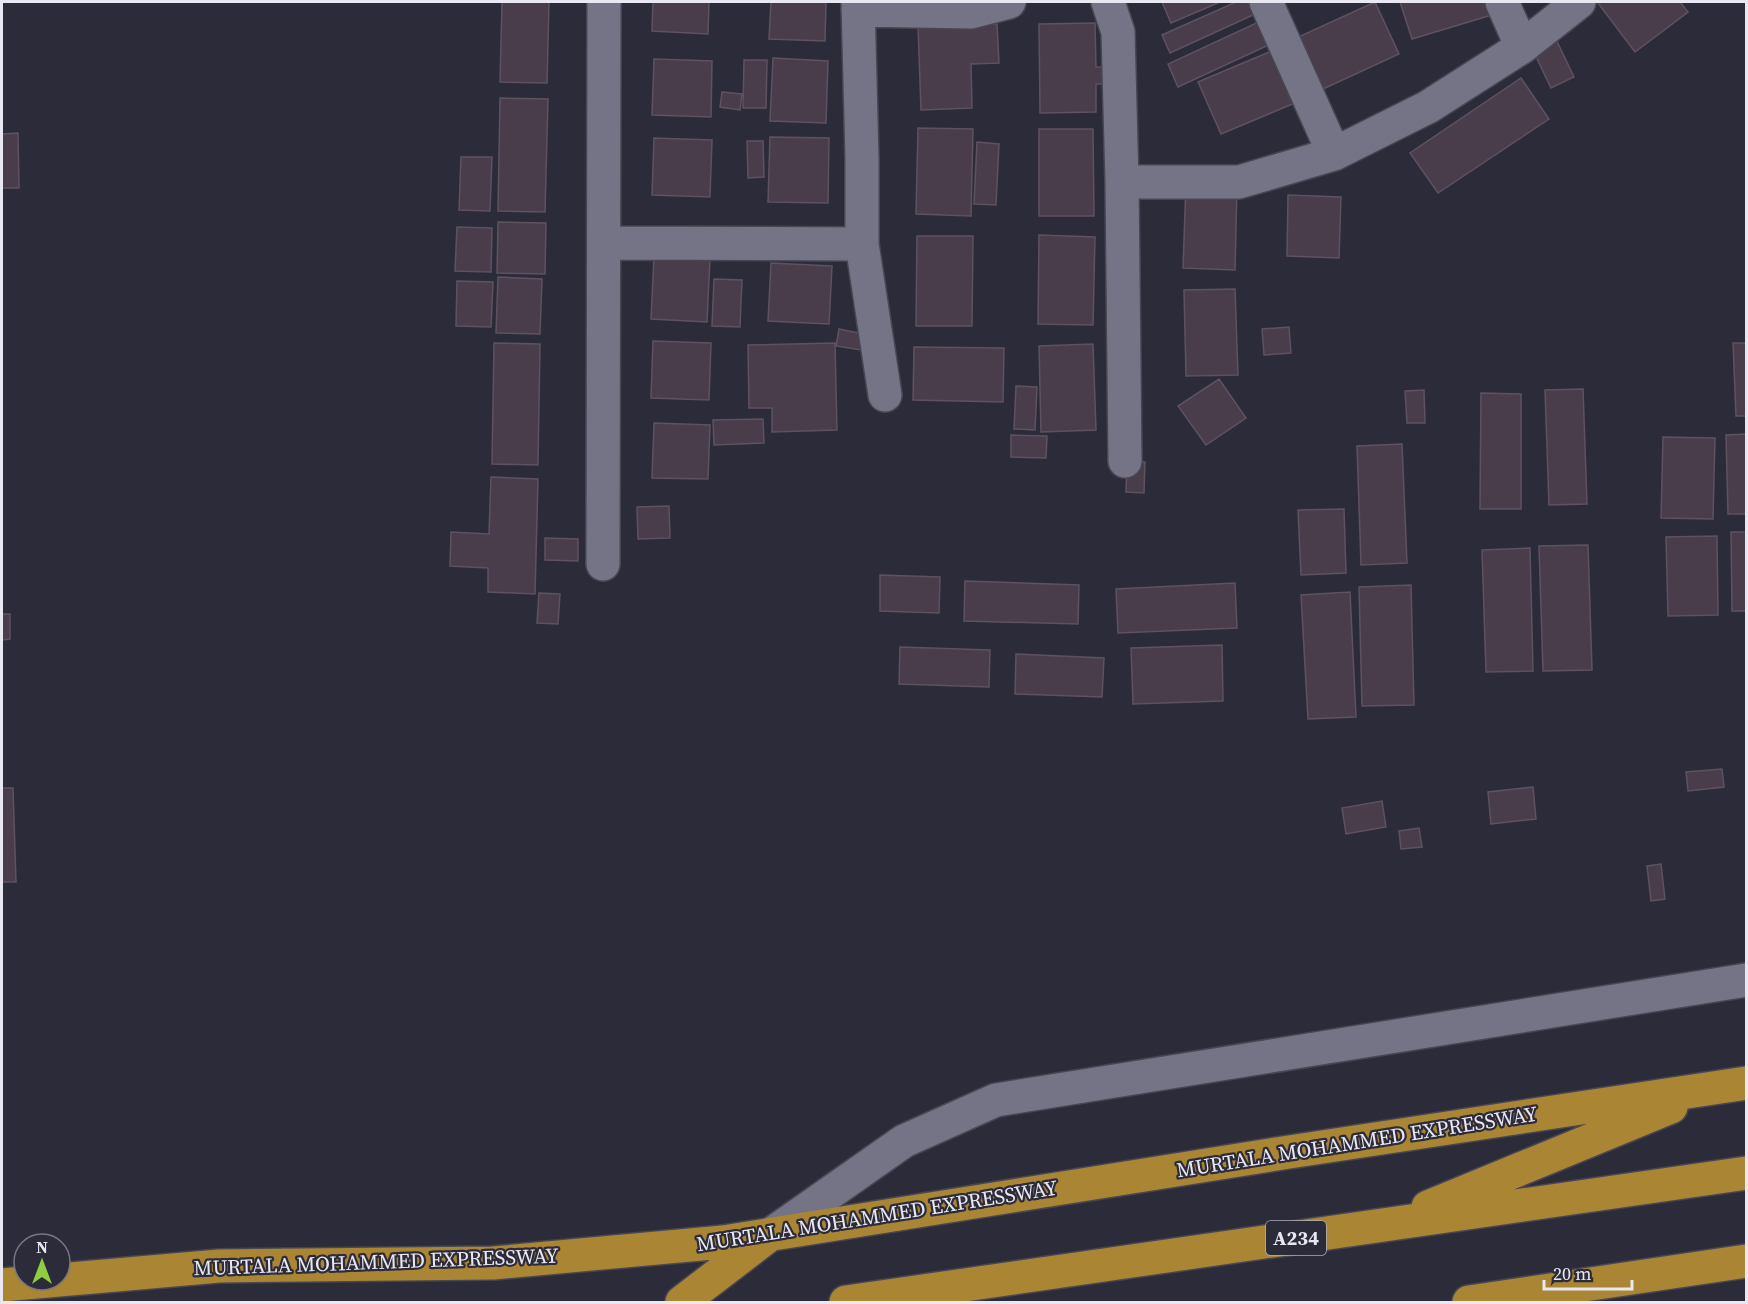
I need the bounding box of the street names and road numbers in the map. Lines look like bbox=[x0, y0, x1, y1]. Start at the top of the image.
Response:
street label: MURTALA MOHAMMED EXPRESSWAY bbox=[1174, 1099, 1540, 1184]
street label: MURTALA MOHAMMED EXPRESSWAY bbox=[694, 1173, 1060, 1258]
road number: A234 bbox=[1266, 1221, 1326, 1255]
street label: MURTALA MOHAMMED EXPRESSWAY bbox=[193, 1241, 560, 1282]

